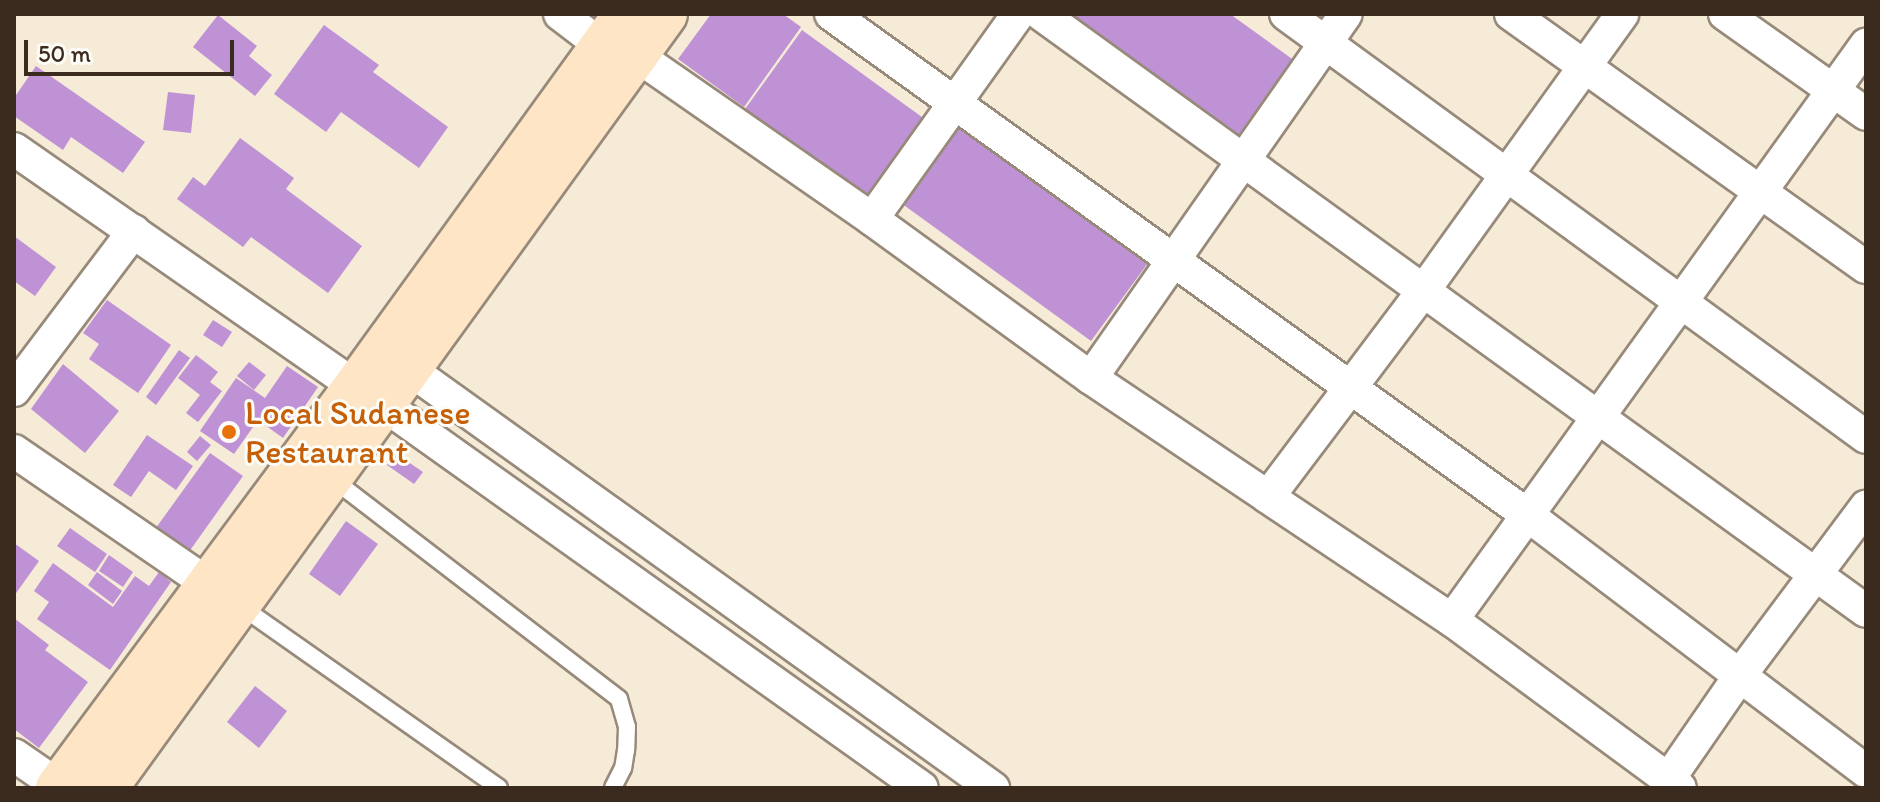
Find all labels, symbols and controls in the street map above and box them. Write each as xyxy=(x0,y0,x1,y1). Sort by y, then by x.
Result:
scale bar xyxy=(28,24,238,74)
text: 50 m xyxy=(38,39,91,68)
place label: Local Sudanese Restaurant xyxy=(245,392,469,472)
marker: Local Sudanese Restaurant xyxy=(220,423,238,441)

